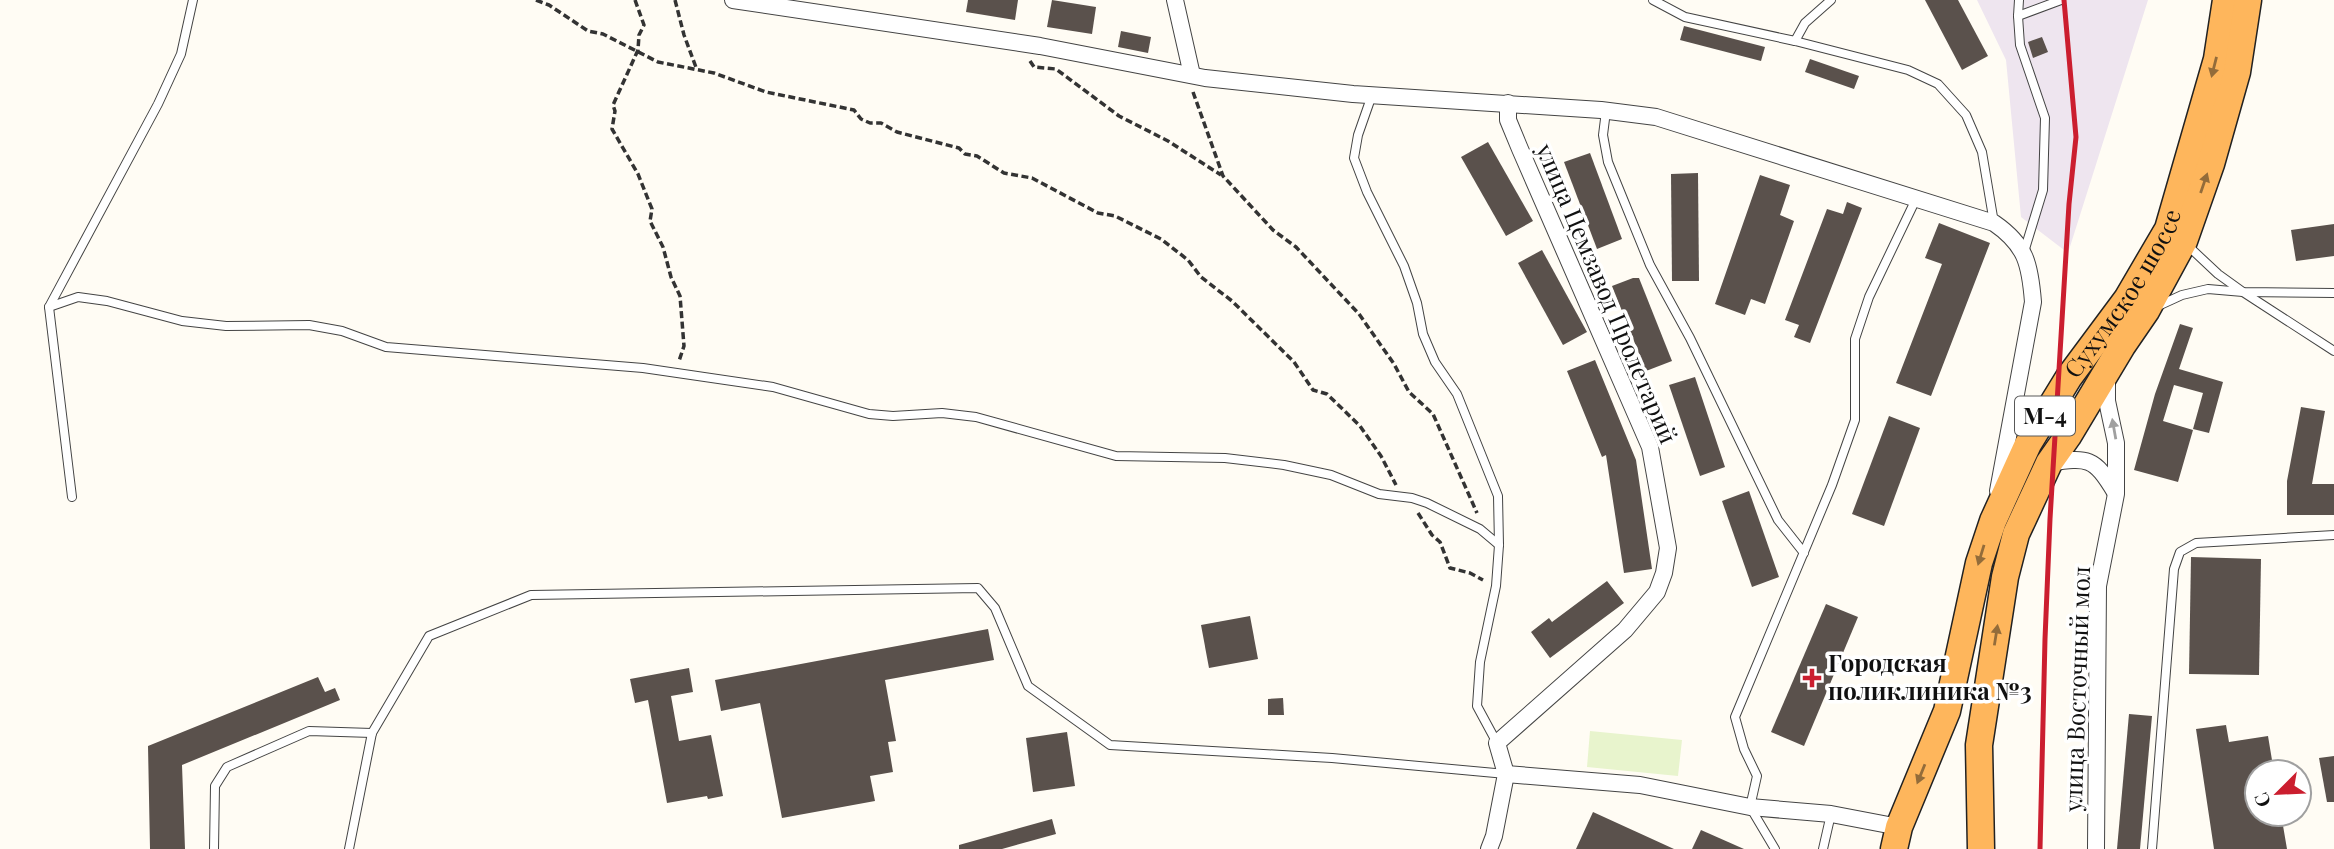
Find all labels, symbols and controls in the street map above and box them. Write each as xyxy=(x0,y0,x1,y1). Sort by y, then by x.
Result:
one-way arrow xyxy=(2208,56,2219,78)
street label: улица Цемзавод Пролетарий xyxy=(1530,138,1686,448)
one-way arrow xyxy=(2199,172,2210,193)
street label: Сухумское шоссе xyxy=(2056,205,2187,383)
road number: М-4 xyxy=(2015,396,2075,436)
one-way arrow xyxy=(2108,418,2119,440)
one-way arrow xyxy=(1976,545,1986,566)
street label: улица Восточный мол xyxy=(2056,566,2096,813)
one-way arrow xyxy=(1991,624,2002,646)
place label: Городская поликлиника №3 xyxy=(1828,646,2032,706)
marker: Городская поликлиника №3 xyxy=(1802,668,1822,688)
north arrow xyxy=(2243,758,2313,828)
one-way arrow xyxy=(1916,763,1927,784)
text: С xyxy=(2247,789,2276,812)

